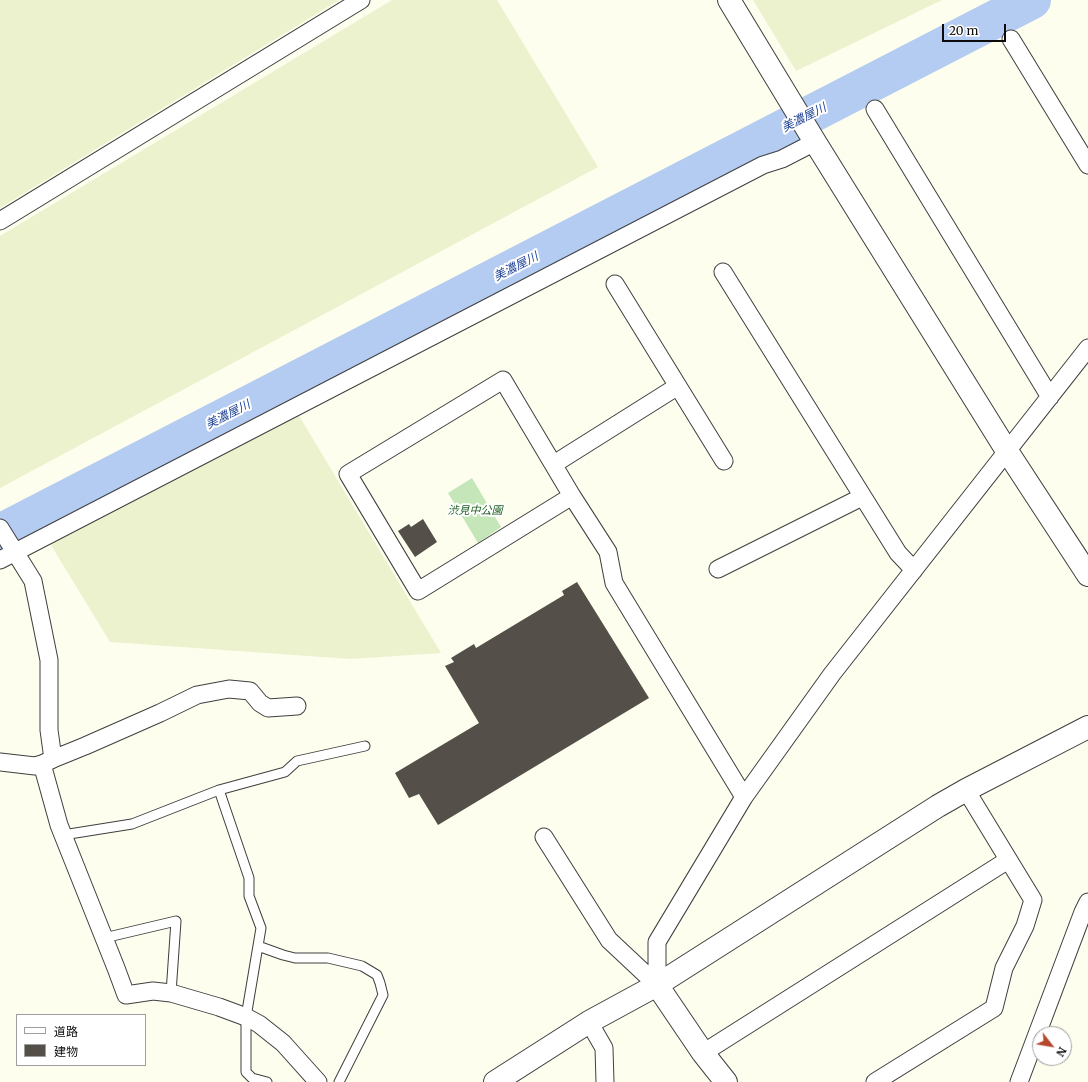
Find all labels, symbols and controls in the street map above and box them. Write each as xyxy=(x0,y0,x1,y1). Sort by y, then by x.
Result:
scale bar xyxy=(944,16,1008,42)
text: 20 m xyxy=(949,23,978,38)
water label: 美濃屋川 xyxy=(779,101,829,135)
water label: 美濃屋川 xyxy=(491,250,541,284)
water label: 美濃屋川 xyxy=(203,398,253,432)
park label: 渋見中公園 xyxy=(448,504,502,518)
legend xyxy=(16,1014,146,1066)
text: 道路 xyxy=(54,1024,78,1039)
north arrow xyxy=(1032,1026,1072,1066)
text: 建物 xyxy=(54,1044,78,1059)
text: N xyxy=(1053,1044,1070,1059)

